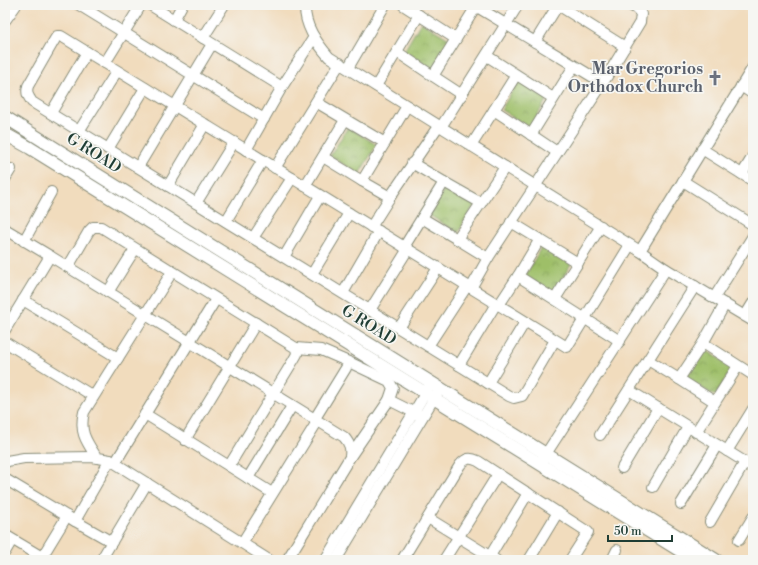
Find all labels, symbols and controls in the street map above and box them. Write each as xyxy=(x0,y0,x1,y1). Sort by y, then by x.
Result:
place label: Mar Gregorios Orthodox Church xyxy=(568,59,703,97)
church icon: Mar Gregorios Orthodox Church xyxy=(706,69,724,87)
street label: G ROAD xyxy=(63,128,125,178)
street label: G ROAD xyxy=(338,300,400,350)
scale bar xyxy=(608,517,672,543)
text: 50 m xyxy=(614,524,642,539)

